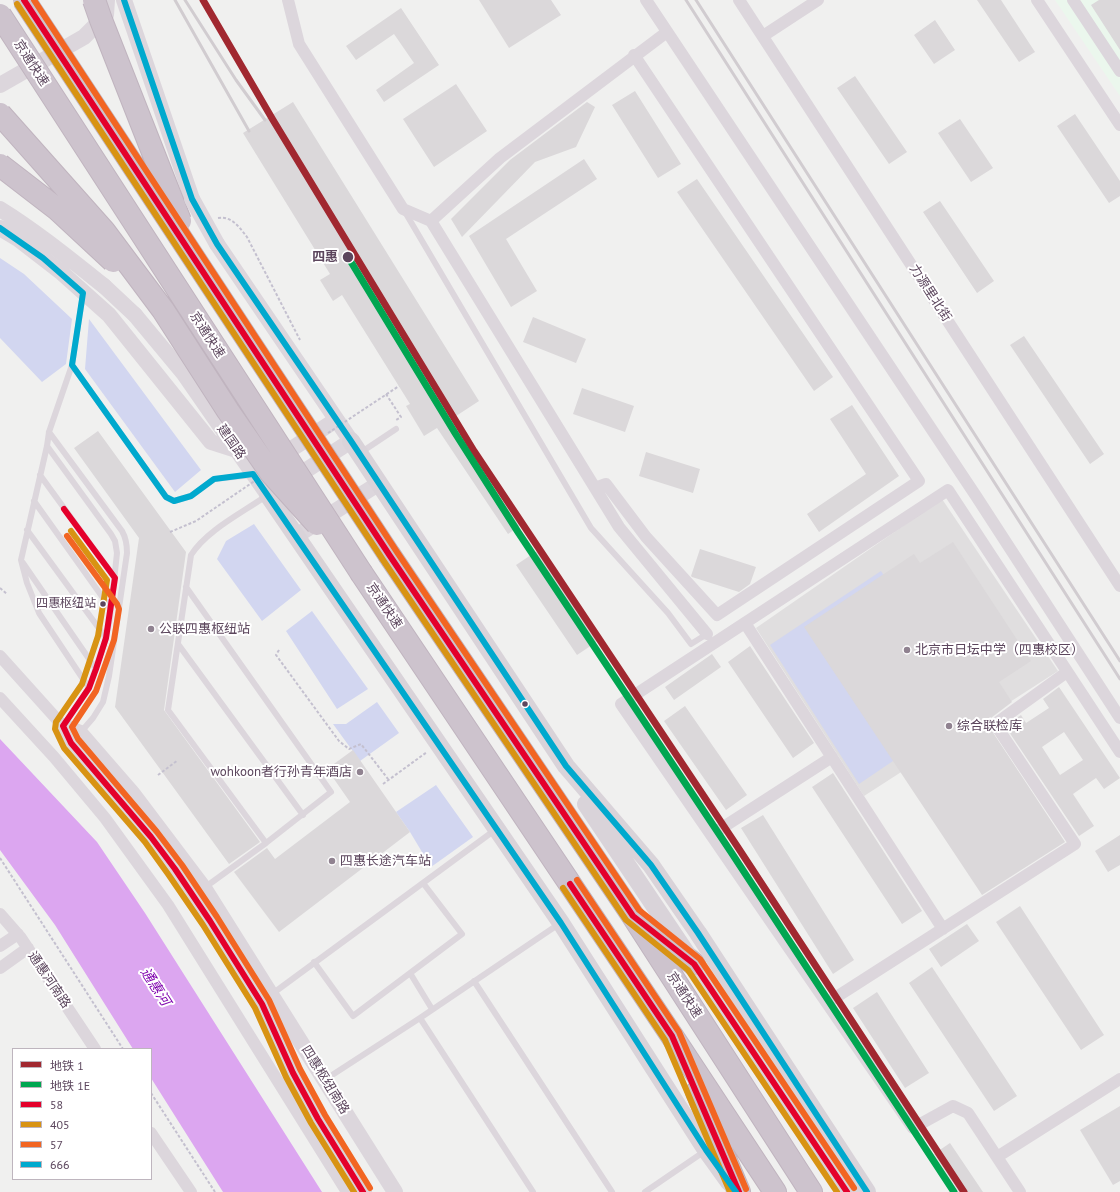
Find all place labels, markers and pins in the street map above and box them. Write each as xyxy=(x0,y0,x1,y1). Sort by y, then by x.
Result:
place label: 四惠 xyxy=(312,249,338,265)
marker: 四惠 xyxy=(341,250,355,264)
place label: 四惠枢纽站 xyxy=(36,597,96,611)
marker: 四惠枢纽站 xyxy=(98,599,108,609)
place label: 公联四惠枢纽站 xyxy=(159,621,250,637)
marker: 公联四惠枢纽站 xyxy=(146,624,156,634)
place label: 北京市日坛中学（四惠校区） xyxy=(915,642,1084,658)
marker: 北京市日坛中学（四惠校区） xyxy=(902,645,912,655)
unlabelled marker xyxy=(520,699,530,709)
place label: 综合联检库 xyxy=(957,718,1022,734)
marker: 综合联检库 xyxy=(944,721,954,731)
place label: wohkoon者行孙青年酒店 xyxy=(210,764,352,780)
marker: wohkoon者行孙青年酒店 xyxy=(355,767,365,777)
place label: 四惠长途汽车站 xyxy=(340,853,431,869)
marker: 四惠长途汽车站 xyxy=(327,856,337,866)

